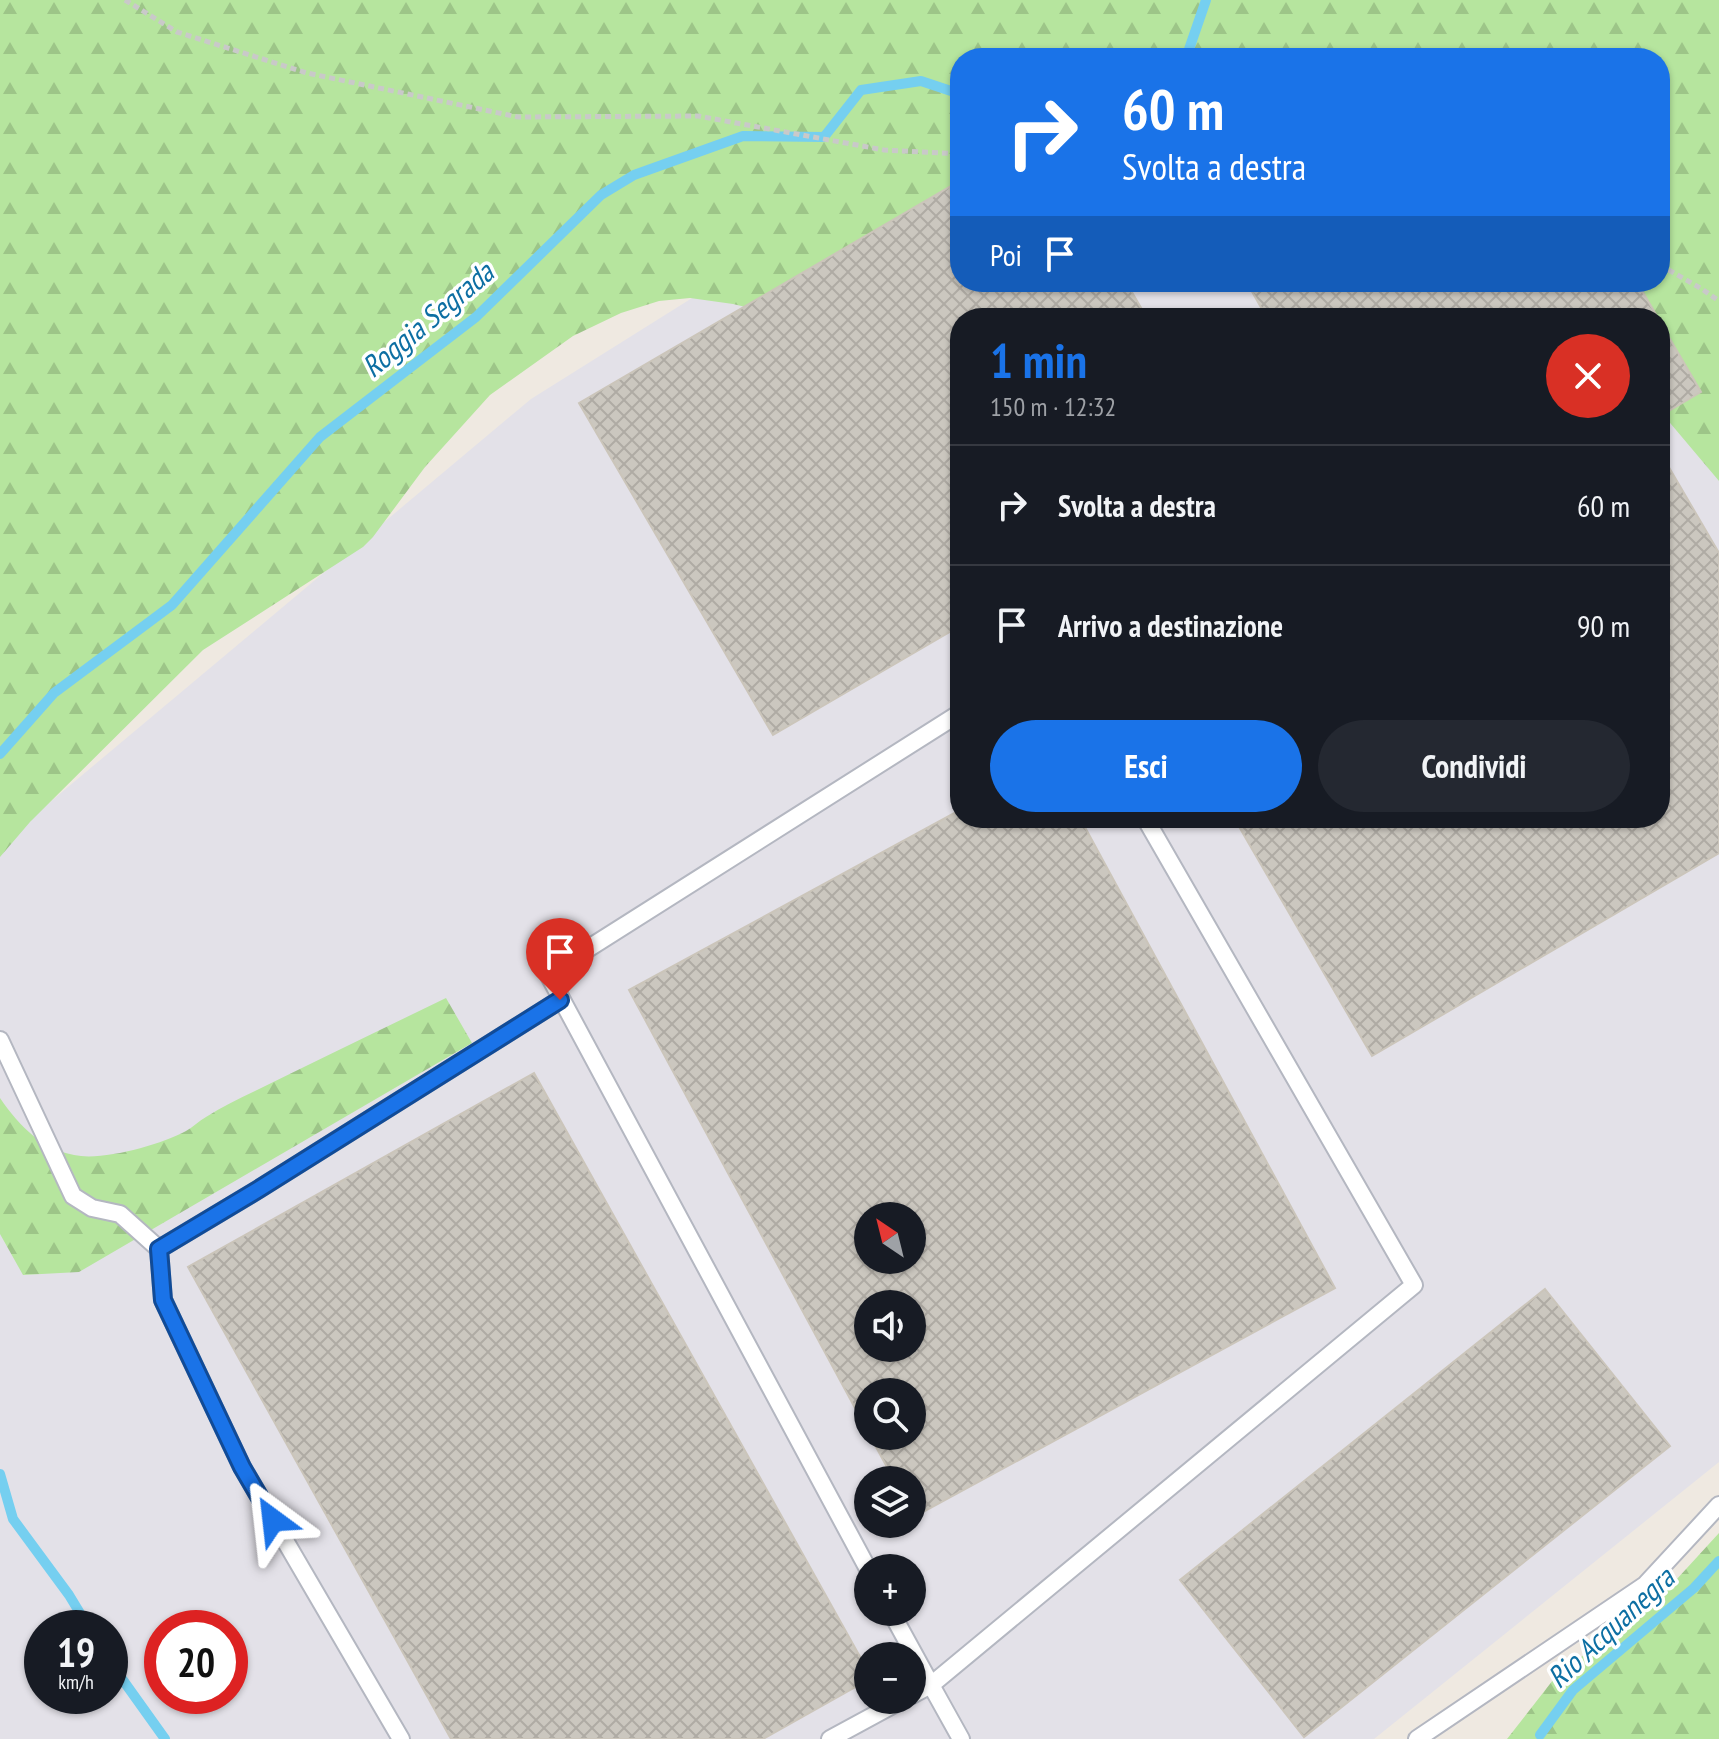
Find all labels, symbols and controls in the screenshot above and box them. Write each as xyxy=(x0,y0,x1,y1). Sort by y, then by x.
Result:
text: 60 m xyxy=(1122,73,1224,145)
icon: right xyxy=(990,80,1094,184)
text: Svolta a destra xyxy=(1122,143,1306,190)
icon: arrive xyxy=(1038,232,1082,276)
text: Poi xyxy=(990,235,1022,274)
water label: Roggia Segrada xyxy=(353,251,502,385)
text: 1 min xyxy=(990,329,1087,391)
button: close xyxy=(1546,334,1630,418)
text: 150 m · 12:32 xyxy=(990,390,1116,423)
icon: right xyxy=(990,483,1034,527)
text: Svolta a destra xyxy=(1058,486,1216,525)
text: 60 m xyxy=(1577,486,1630,525)
icon: arrive xyxy=(990,603,1034,647)
text: Arrivo a destinazione xyxy=(1058,606,1283,645)
text: 90 m xyxy=(1577,606,1630,645)
button: Esci xyxy=(990,720,1302,812)
button: Condividi xyxy=(1318,720,1630,812)
pin xyxy=(526,918,594,1000)
icon: arrive xyxy=(538,930,582,974)
north arrow xyxy=(854,1202,926,1274)
map controls xyxy=(854,1202,926,1714)
button: sound xyxy=(854,1290,926,1362)
button: search xyxy=(854,1378,926,1450)
button: layers xyxy=(854,1466,926,1538)
position arrow xyxy=(231,1478,315,1562)
button: + xyxy=(854,1554,926,1626)
water label: Rio Acquanegra xyxy=(1538,1557,1683,1696)
speed limit sign: 20 xyxy=(144,1610,248,1714)
text: 19 xyxy=(57,1626,95,1678)
button: − xyxy=(854,1642,926,1714)
text: km/h xyxy=(58,1669,94,1695)

